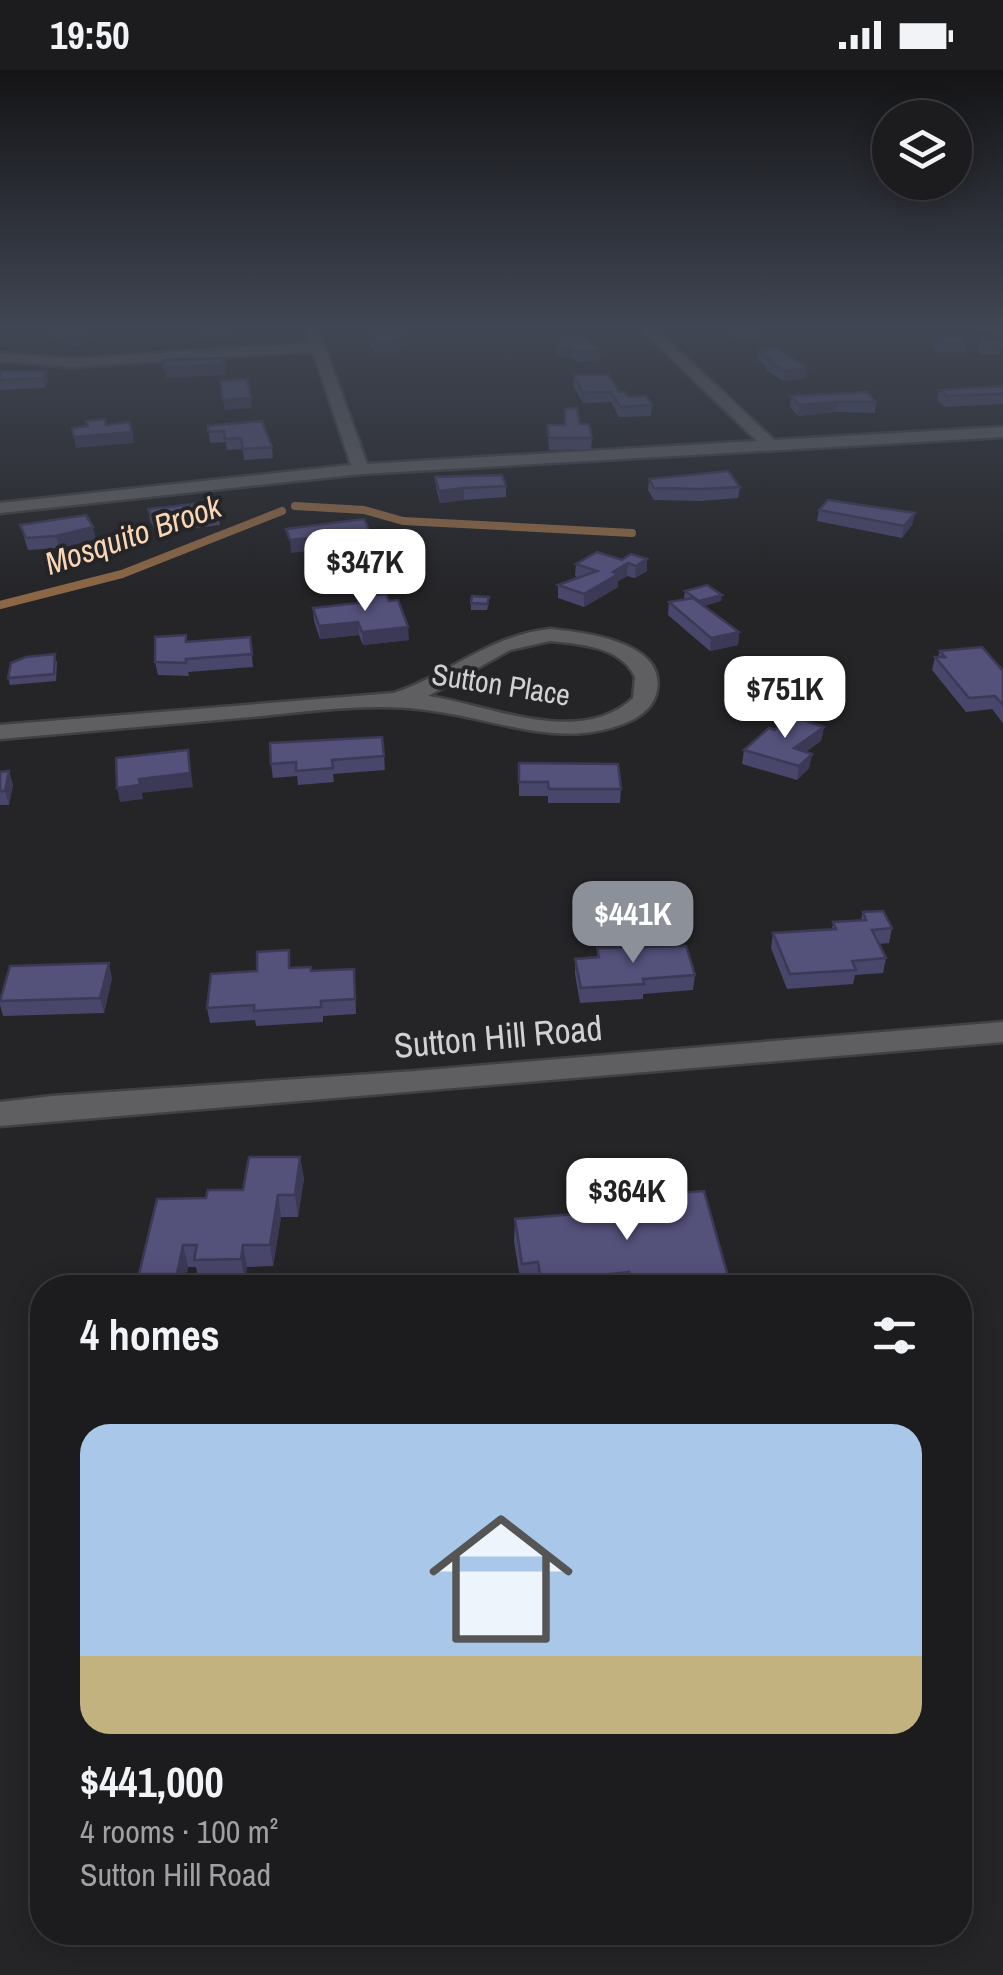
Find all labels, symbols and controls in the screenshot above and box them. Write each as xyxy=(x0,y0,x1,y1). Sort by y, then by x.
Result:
text: 19:50 xyxy=(50,10,130,61)
map controls xyxy=(872,100,972,200)
button: layers xyxy=(872,100,972,200)
water label: Mosquito Brook xyxy=(39,484,228,585)
pin: $347K xyxy=(295,529,435,614)
text: $347K xyxy=(326,540,404,583)
street label: Sutton Place xyxy=(429,653,573,715)
pin: $751K xyxy=(715,656,855,741)
text: $751K xyxy=(746,667,824,710)
pin: $441K xyxy=(563,881,703,966)
text: $441K xyxy=(594,892,672,935)
street label: Sutton Hill Road xyxy=(392,1004,604,1069)
pin: $364K xyxy=(557,1158,697,1243)
text: $364K xyxy=(588,1169,666,1212)
text: 4 homes xyxy=(80,1307,220,1363)
icon: filters xyxy=(867,1308,922,1363)
icon: home xyxy=(411,1489,591,1669)
text: $441,000 xyxy=(80,1754,224,1810)
text: 4 rooms · 100 m² xyxy=(80,1810,278,1853)
text: Sutton Hill Road xyxy=(80,1853,271,1896)

